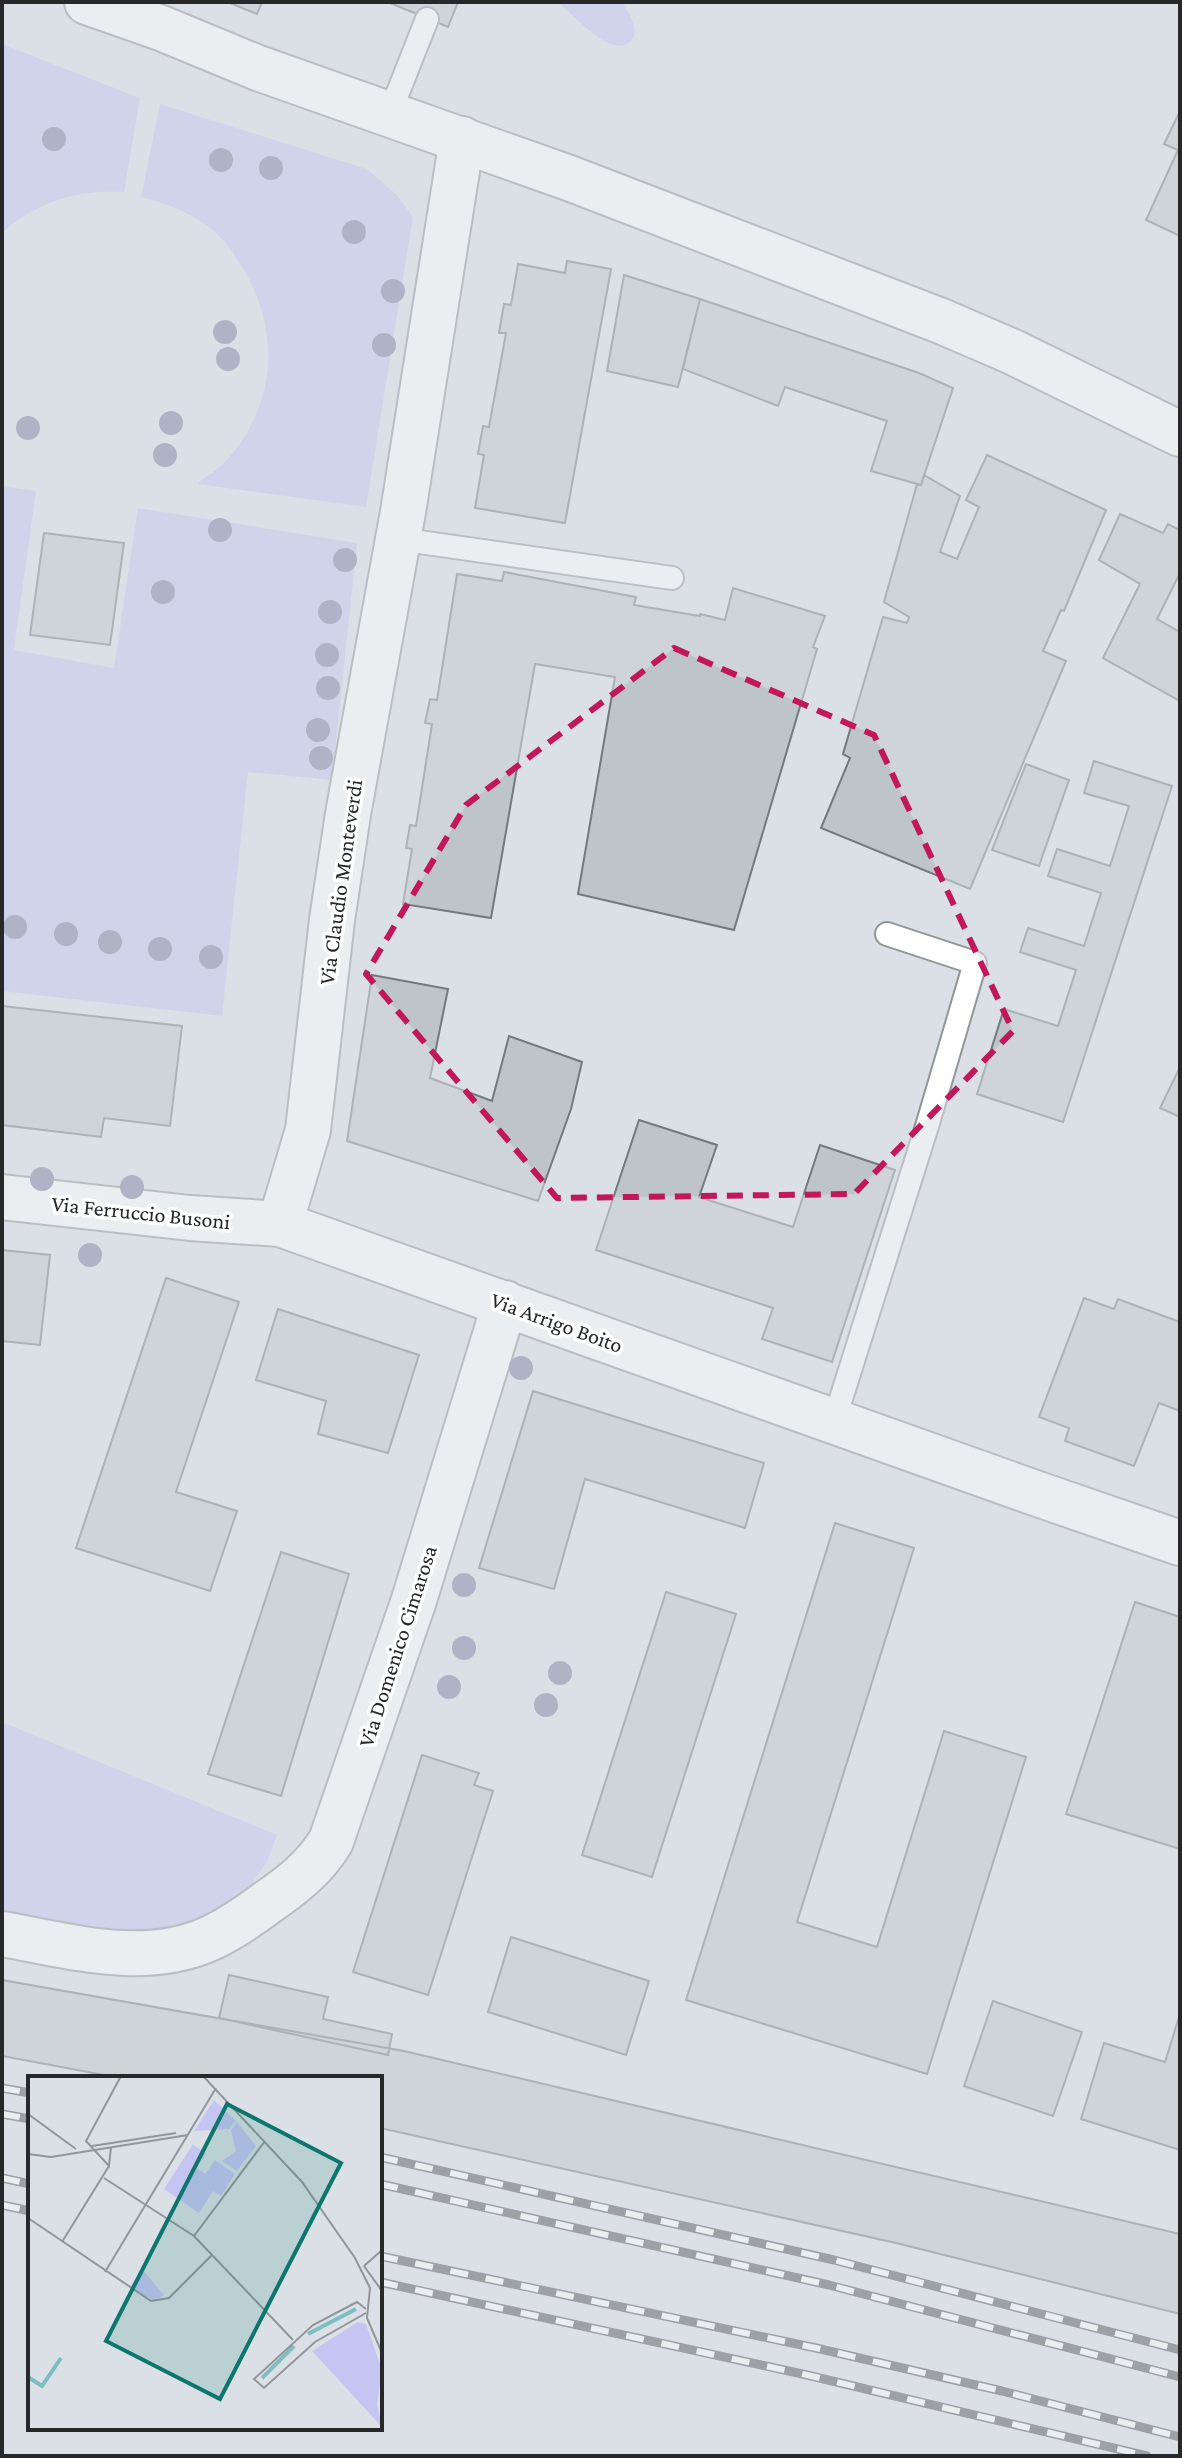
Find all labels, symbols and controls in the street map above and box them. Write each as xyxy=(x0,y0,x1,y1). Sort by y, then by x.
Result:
street label: Via Claudio Monteverdi xyxy=(314,777,367,986)
street label: Via Ferruccio Busoni xyxy=(50,1191,232,1234)
street label: Via Arrigo Boito xyxy=(487,1287,626,1358)
street label: Via Domenico Cimarosa xyxy=(353,1542,442,1750)
inset map xyxy=(28,2076,382,2430)

